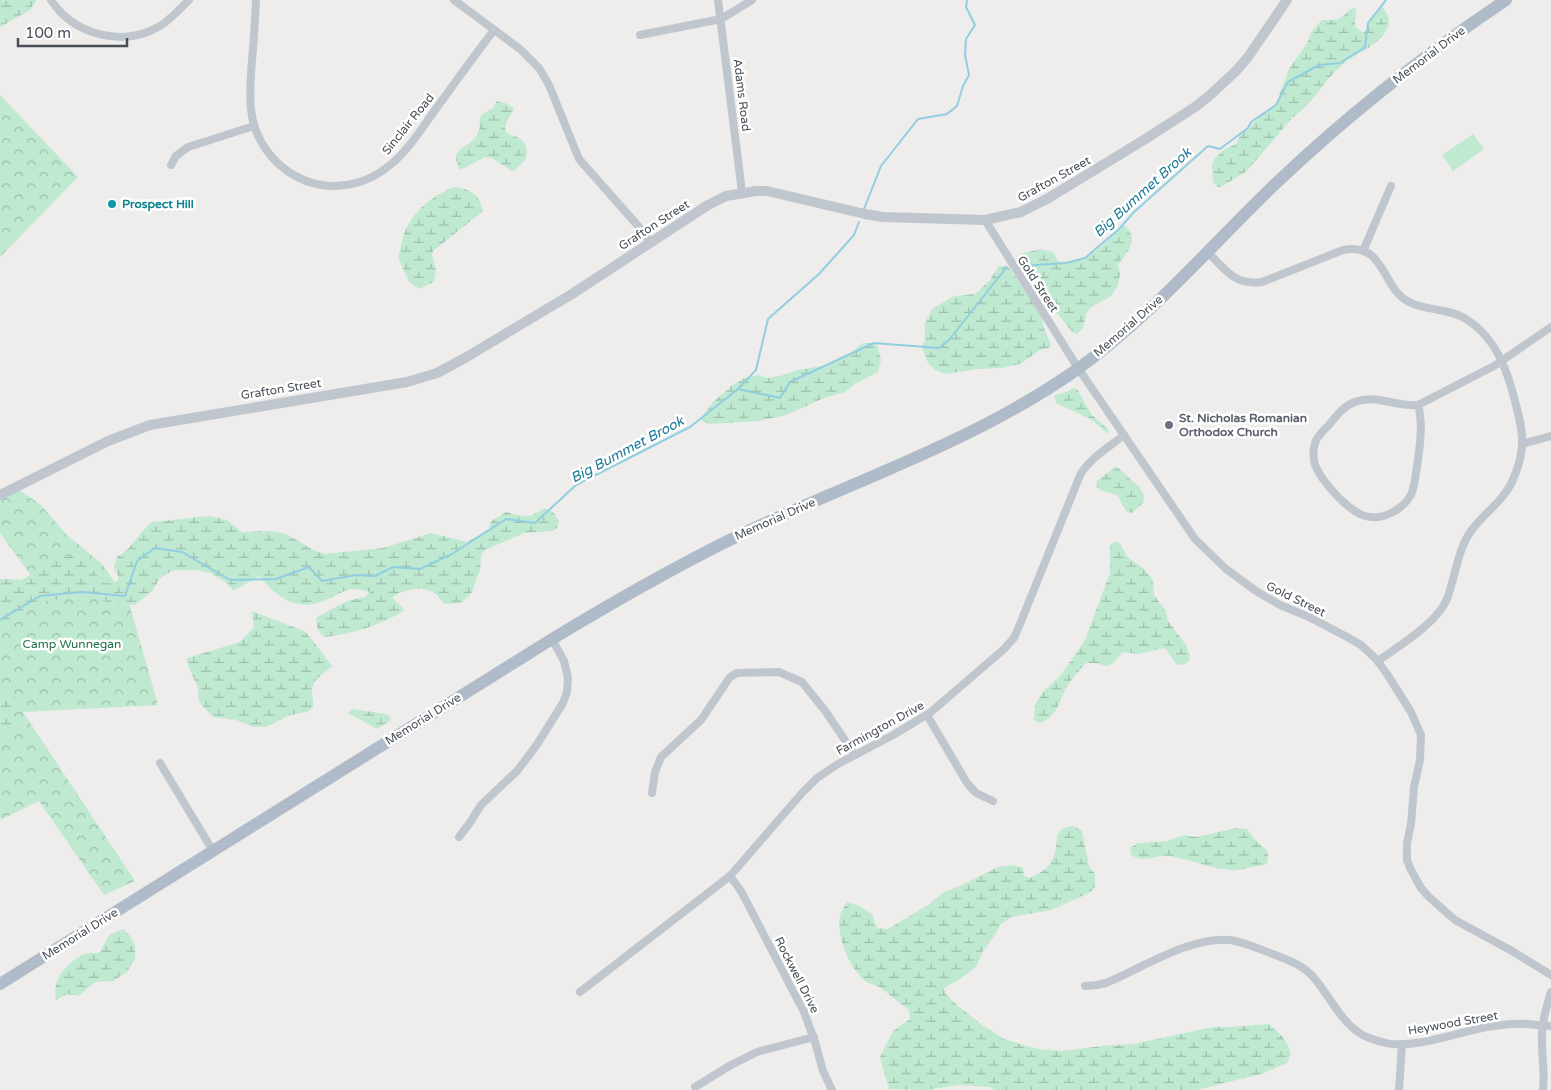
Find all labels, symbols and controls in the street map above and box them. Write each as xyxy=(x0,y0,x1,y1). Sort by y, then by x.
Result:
scale bar xyxy=(18,15,126,47)
street label: Memorial Drive xyxy=(1390,23,1468,87)
text: 100 m xyxy=(25,24,71,42)
street label: Adams Road xyxy=(731,58,753,132)
street label: Sinclair Road xyxy=(379,91,437,157)
water label: Big Bummet Brook xyxy=(1090,143,1196,241)
street label: Grafton Street xyxy=(1015,153,1093,205)
place label: Prospect Hill xyxy=(122,197,194,212)
street label: Grafton Street xyxy=(616,197,692,253)
marker: Prospect Hill xyxy=(106,198,118,210)
street label: Gold Street xyxy=(1015,253,1062,315)
street label: Memorial Drive xyxy=(1091,292,1165,360)
street label: Grafton Street xyxy=(240,376,323,402)
place label: St. Nicholas Romanian Orthodox Church xyxy=(1179,411,1307,439)
water label: Big Bummet Brook xyxy=(568,412,688,486)
marker: St. Nicholas Romanian Orthodox Church xyxy=(1163,419,1175,431)
street label: Memorial Drive xyxy=(733,495,818,543)
street label: Gold Street xyxy=(1264,579,1328,620)
park label: Camp Wunnegan xyxy=(23,637,121,651)
street label: Memorial Drive xyxy=(383,690,464,748)
street label: Farmington Drive xyxy=(834,698,927,758)
street label: Memorial Drive xyxy=(40,905,121,963)
street label: Rockwell Drive xyxy=(772,935,822,1016)
street label: Heywood Street xyxy=(1407,1008,1499,1038)

